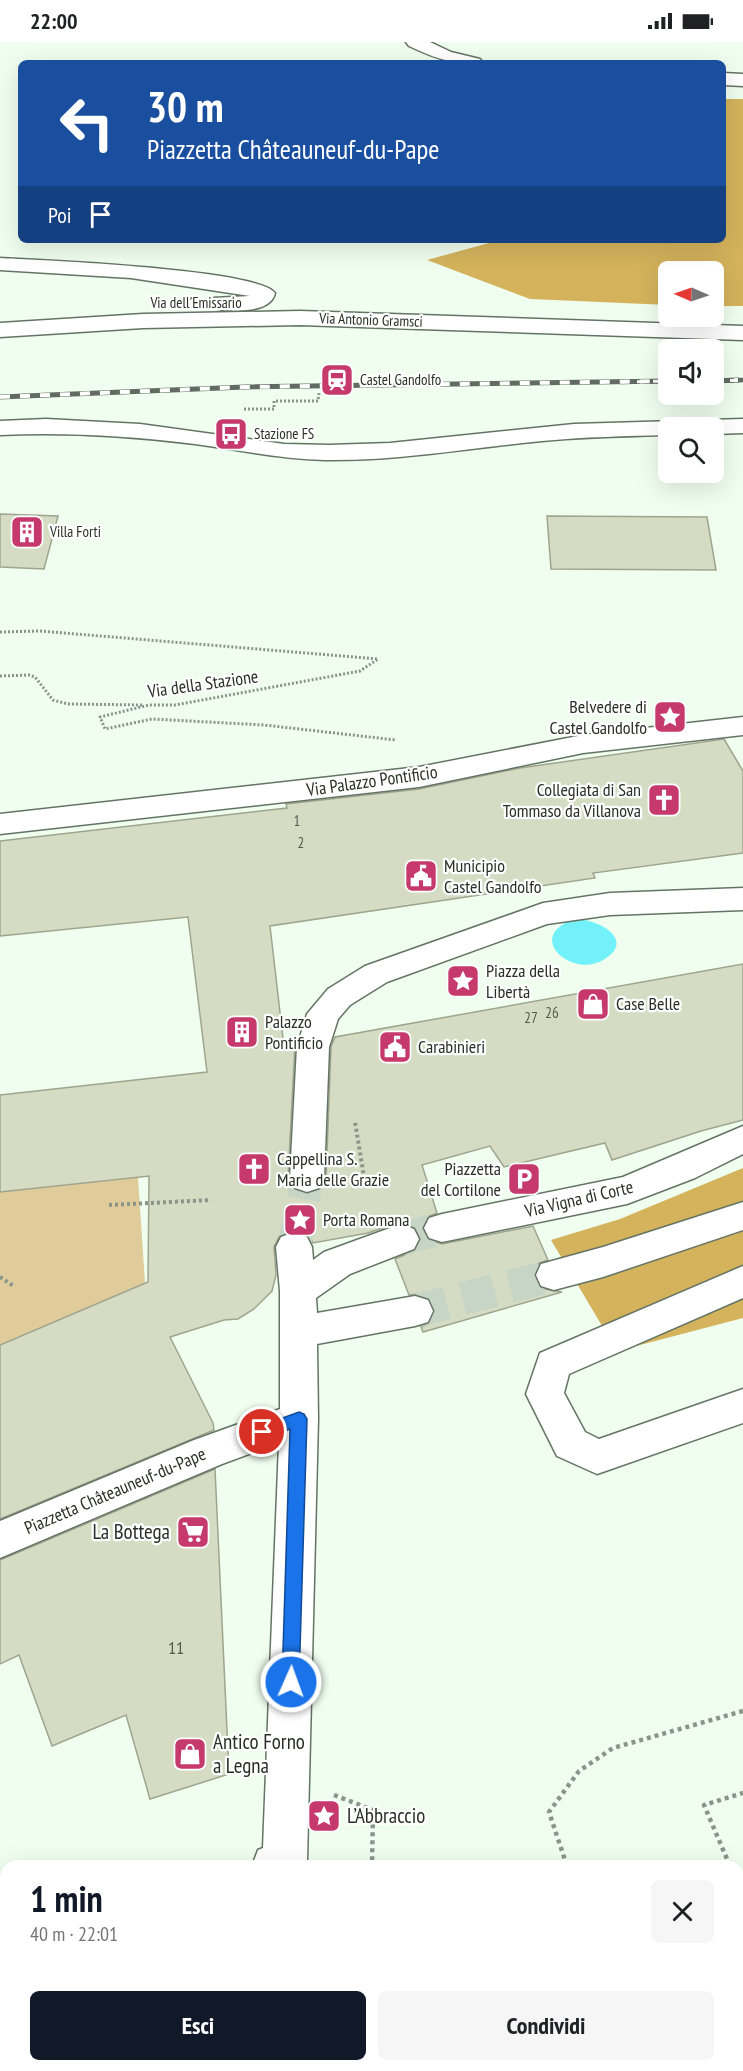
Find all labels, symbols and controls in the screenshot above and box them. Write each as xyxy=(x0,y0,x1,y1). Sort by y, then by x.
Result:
text: 22:00 xyxy=(30,7,78,35)
text: 30 m xyxy=(147,79,224,134)
icon: left xyxy=(48,84,126,162)
text: Piazzetta Châteauneuf-du-Pape xyxy=(147,132,439,166)
icon: arrive xyxy=(84,198,117,231)
text: Poi xyxy=(48,201,72,229)
north arrow xyxy=(658,261,724,327)
map controls xyxy=(658,261,724,483)
street label: Via dell'Emissario xyxy=(149,293,242,312)
street label: Via Antonio Gramsci xyxy=(318,308,423,331)
button: sound xyxy=(658,339,724,405)
station icon: Castel Gandolfo xyxy=(319,362,355,398)
place label: Castel Gandolfo xyxy=(360,370,441,389)
bus stop icon: Stazione FS xyxy=(213,416,249,452)
button: search xyxy=(658,417,724,483)
place label: Stazione FS xyxy=(254,424,314,443)
building icon: Villa Forti xyxy=(9,514,45,550)
place label: Villa Forti xyxy=(49,522,101,541)
street label: Via della Stazione xyxy=(145,664,260,703)
place label: Belvedere di Castel Gandolfo xyxy=(549,695,647,739)
place icon: Belvedere di Castel Gandolfo xyxy=(652,699,688,735)
street label: Via Palazzo Pontificio xyxy=(304,760,439,801)
place label: Collegiata di San Tommaso da Villanova xyxy=(503,778,641,822)
church icon: Collegiata di San Tommaso da Villanova xyxy=(646,782,682,818)
house number: 1 xyxy=(294,811,300,830)
house number: 2 xyxy=(298,833,304,852)
place label: Municipio Castel Gandolfo xyxy=(444,854,542,898)
public building icon: Municipio Castel Gandolfo xyxy=(403,858,439,894)
place label: Piazza della Libertà xyxy=(486,959,560,1003)
place icon: Piazza della Libertà xyxy=(445,963,481,999)
shop icon: Case Belle xyxy=(575,986,611,1022)
place label: Case Belle xyxy=(616,992,680,1015)
house number: 26 xyxy=(545,1003,559,1022)
house number: 27 xyxy=(524,1008,538,1027)
place label: Palazzo Pontificio xyxy=(265,1010,323,1054)
building icon: Palazzo Pontificio xyxy=(224,1014,260,1050)
public building icon: Carabinieri xyxy=(377,1029,413,1065)
place label: Carabinieri xyxy=(418,1035,485,1058)
place label: Cappellina S. Maria delle Grazie xyxy=(277,1147,389,1191)
church icon: Cappellina S. Maria delle Grazie xyxy=(236,1151,272,1187)
place label: Piazzetta del Cortilone xyxy=(421,1157,501,1201)
parking icon: Piazzetta del Cortilone xyxy=(506,1161,542,1197)
street label: Via Vigna di Corte xyxy=(522,1175,635,1222)
place icon: Porta Romana xyxy=(282,1202,318,1238)
place label: Porta Romana xyxy=(323,1208,409,1231)
pin xyxy=(236,1406,287,1457)
icon: arrive xyxy=(245,1415,278,1448)
street label: Piazzetta Châteauneuf-du-Pape xyxy=(21,1442,209,1539)
supermarket icon: La Bottega xyxy=(175,1514,211,1550)
place label: La Bottega xyxy=(92,1518,170,1545)
house number: 11 xyxy=(168,1636,184,1659)
position arrow xyxy=(259,1650,323,1714)
place label: Antico Forno a Legna xyxy=(213,1728,305,1779)
shop icon: Antico Forno a Legna xyxy=(172,1736,208,1772)
place icon: L’Abbraccio xyxy=(306,1798,342,1834)
place label: L’Abbraccio xyxy=(347,1802,425,1829)
text: 1 min xyxy=(30,1875,103,1922)
button: close xyxy=(651,1880,714,1943)
text: 40 m · 22:01 xyxy=(30,1921,118,1947)
button: Esci xyxy=(30,1991,366,2060)
button: Condividi xyxy=(378,1991,714,2060)

